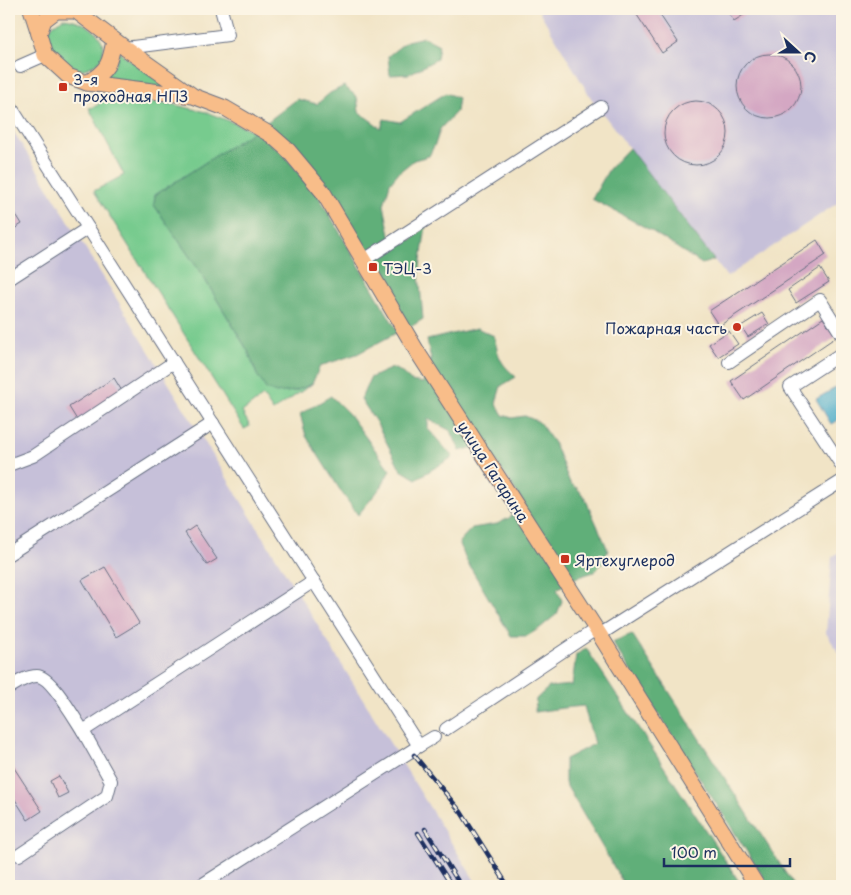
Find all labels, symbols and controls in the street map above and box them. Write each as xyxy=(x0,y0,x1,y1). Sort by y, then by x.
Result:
north arrow xyxy=(774,28,824,78)
text: С xyxy=(799,48,822,66)
place label: 3-я проходная НПЗ xyxy=(73,67,188,107)
marker: 3-я проходная НПЗ xyxy=(57,81,69,93)
place label: ТЭЦ-3 xyxy=(383,256,432,279)
marker: ТЭЦ-3 xyxy=(367,261,379,273)
place label: Пожарная часть xyxy=(605,316,727,339)
marker: Пожарная часть xyxy=(731,321,743,333)
street label: улица Гагарина xyxy=(452,416,536,527)
place label: Яртехуглерод xyxy=(574,548,675,571)
marker: Яртехуглерод xyxy=(559,553,571,565)
scale bar xyxy=(664,835,790,867)
text: 100 m xyxy=(671,840,717,863)

